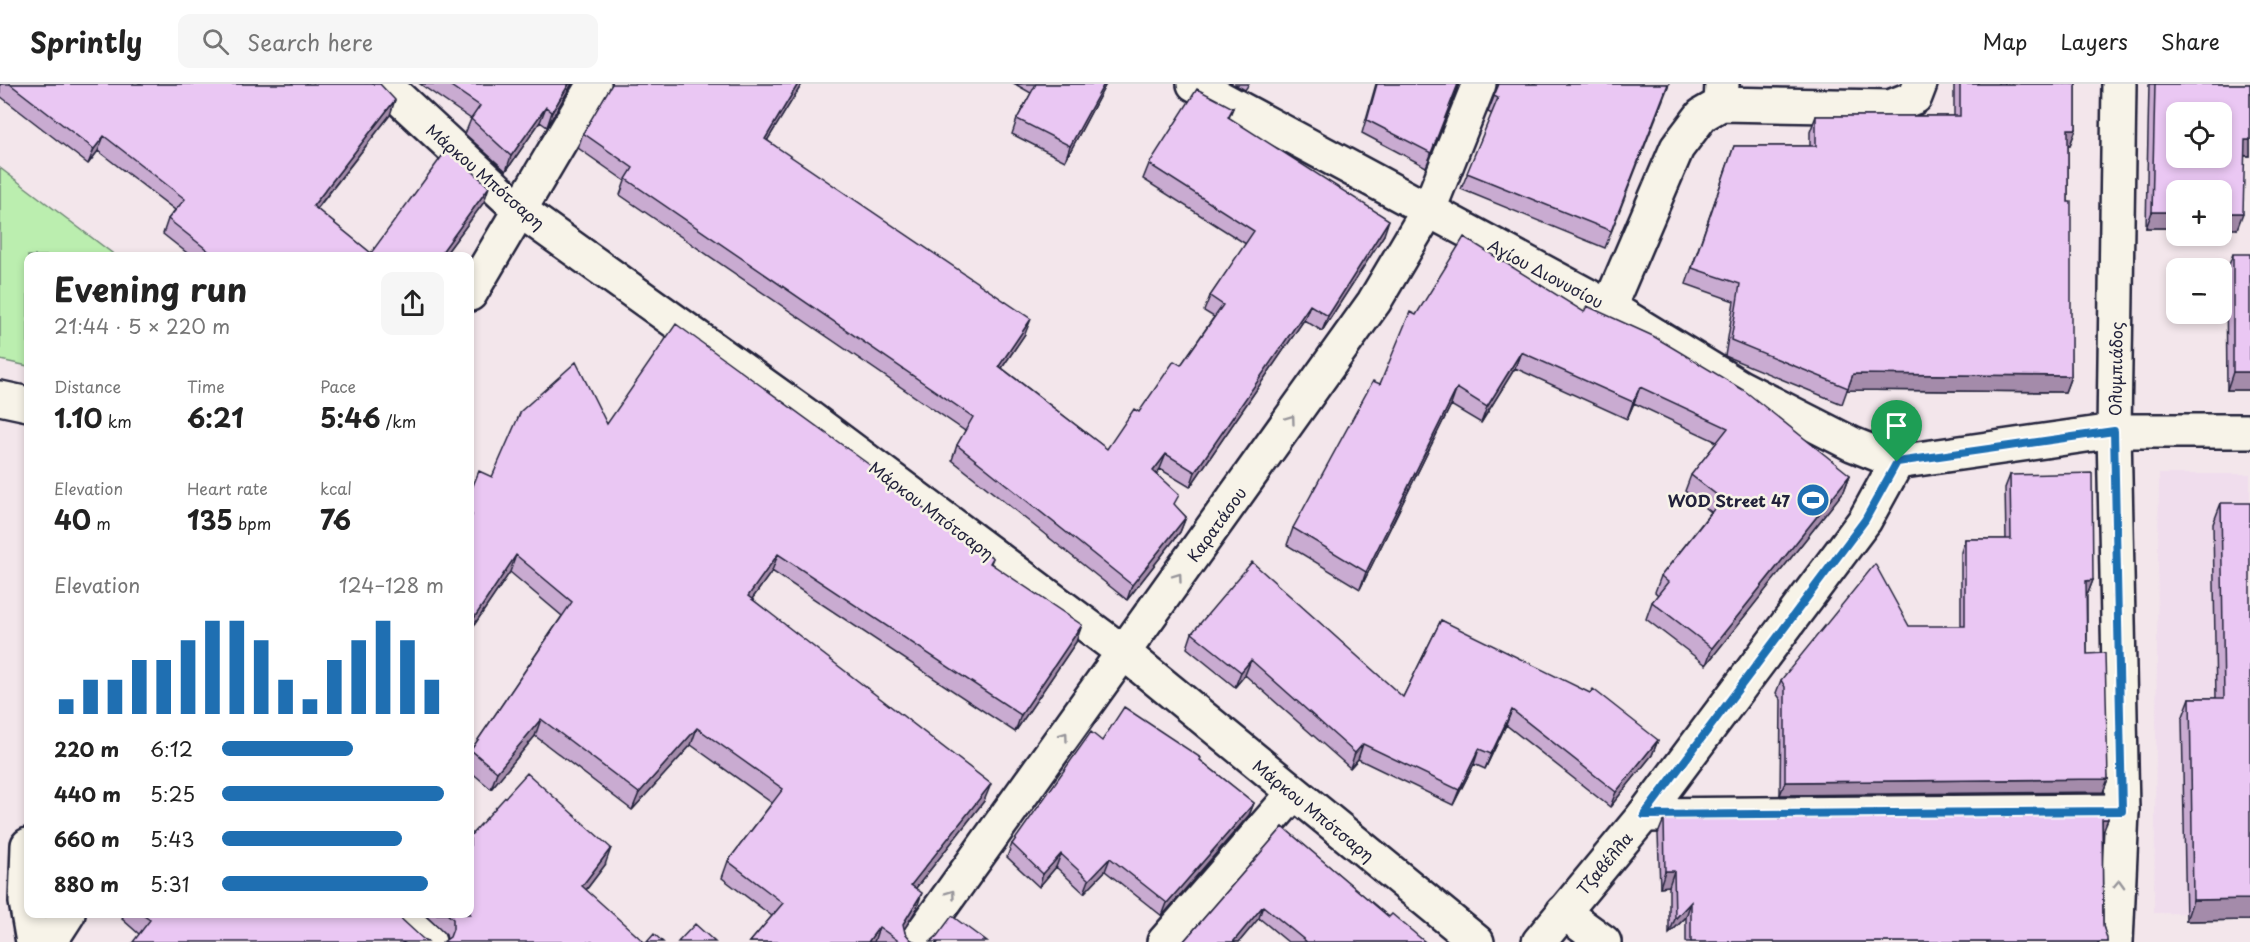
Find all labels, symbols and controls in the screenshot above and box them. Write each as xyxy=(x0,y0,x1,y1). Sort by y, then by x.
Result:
search box xyxy=(178,14,598,68)
text: Sprintly xyxy=(30,20,142,63)
icon: search xyxy=(199,25,232,58)
text: Search here xyxy=(247,25,373,58)
text: Map xyxy=(1983,25,2027,57)
text: Layers xyxy=(2060,25,2128,57)
text: Share xyxy=(2161,25,2220,57)
map controls xyxy=(2166,102,2232,324)
button: locate xyxy=(2166,102,2232,168)
street label: Μάρκου Μπότσαρη xyxy=(421,118,551,234)
button: + xyxy=(2166,180,2232,246)
street label: Αγίου Διονυσίου xyxy=(1484,232,1608,314)
button: − xyxy=(2166,258,2232,324)
text: Evening run xyxy=(54,263,247,313)
button: share xyxy=(381,272,444,335)
text: 21:44 · 5 × 220 m xyxy=(54,311,230,341)
street label: Ολυμπιάδος xyxy=(2102,322,2128,416)
text: Distance xyxy=(54,374,121,398)
text: Time xyxy=(187,374,225,398)
text: Pace xyxy=(320,374,356,398)
text: 1.10 xyxy=(54,398,103,437)
text: 6:21 xyxy=(187,398,244,437)
text: 5:46 xyxy=(320,398,380,437)
pin xyxy=(1871,400,1922,462)
text: km xyxy=(103,409,132,433)
text: /km xyxy=(380,409,416,433)
icon: arrive xyxy=(1880,409,1913,442)
one-way arrow xyxy=(1284,414,1295,425)
street label: Μάρκου Μπότσαρη xyxy=(865,455,999,565)
text: Elevation xyxy=(54,476,123,500)
text: Heart rate xyxy=(187,476,268,500)
text: kcal xyxy=(320,476,352,500)
street label: Καρατάσου xyxy=(1181,482,1251,566)
sports icon: WOD Street 47 xyxy=(1795,482,1831,518)
place label: WOD Street 47 xyxy=(1668,488,1791,512)
text: 40 xyxy=(54,500,91,539)
text: 135 xyxy=(187,500,233,539)
text: 76 xyxy=(320,500,351,539)
text: m xyxy=(91,511,111,535)
text: bpm xyxy=(233,511,271,535)
text: Elevation xyxy=(54,570,140,600)
text: 124–128 m xyxy=(339,570,444,600)
one-way arrow xyxy=(1171,573,1182,584)
one-way arrow xyxy=(1057,732,1068,743)
text: 220 m xyxy=(54,734,119,764)
text: 6:12 xyxy=(150,734,193,764)
street label: Μάρκου Μπότσαρη xyxy=(1248,753,1380,867)
text: 440 m xyxy=(54,779,121,809)
text: 5:25 xyxy=(150,779,195,809)
text: 660 m xyxy=(54,824,120,854)
text: 5:43 xyxy=(150,824,194,854)
street label: Τζαβέλλα xyxy=(1570,826,1638,900)
text: 880 m xyxy=(54,869,119,899)
text: 5:31 xyxy=(150,869,190,899)
one-way arrow xyxy=(2112,879,2125,888)
one-way arrow xyxy=(943,890,954,901)

